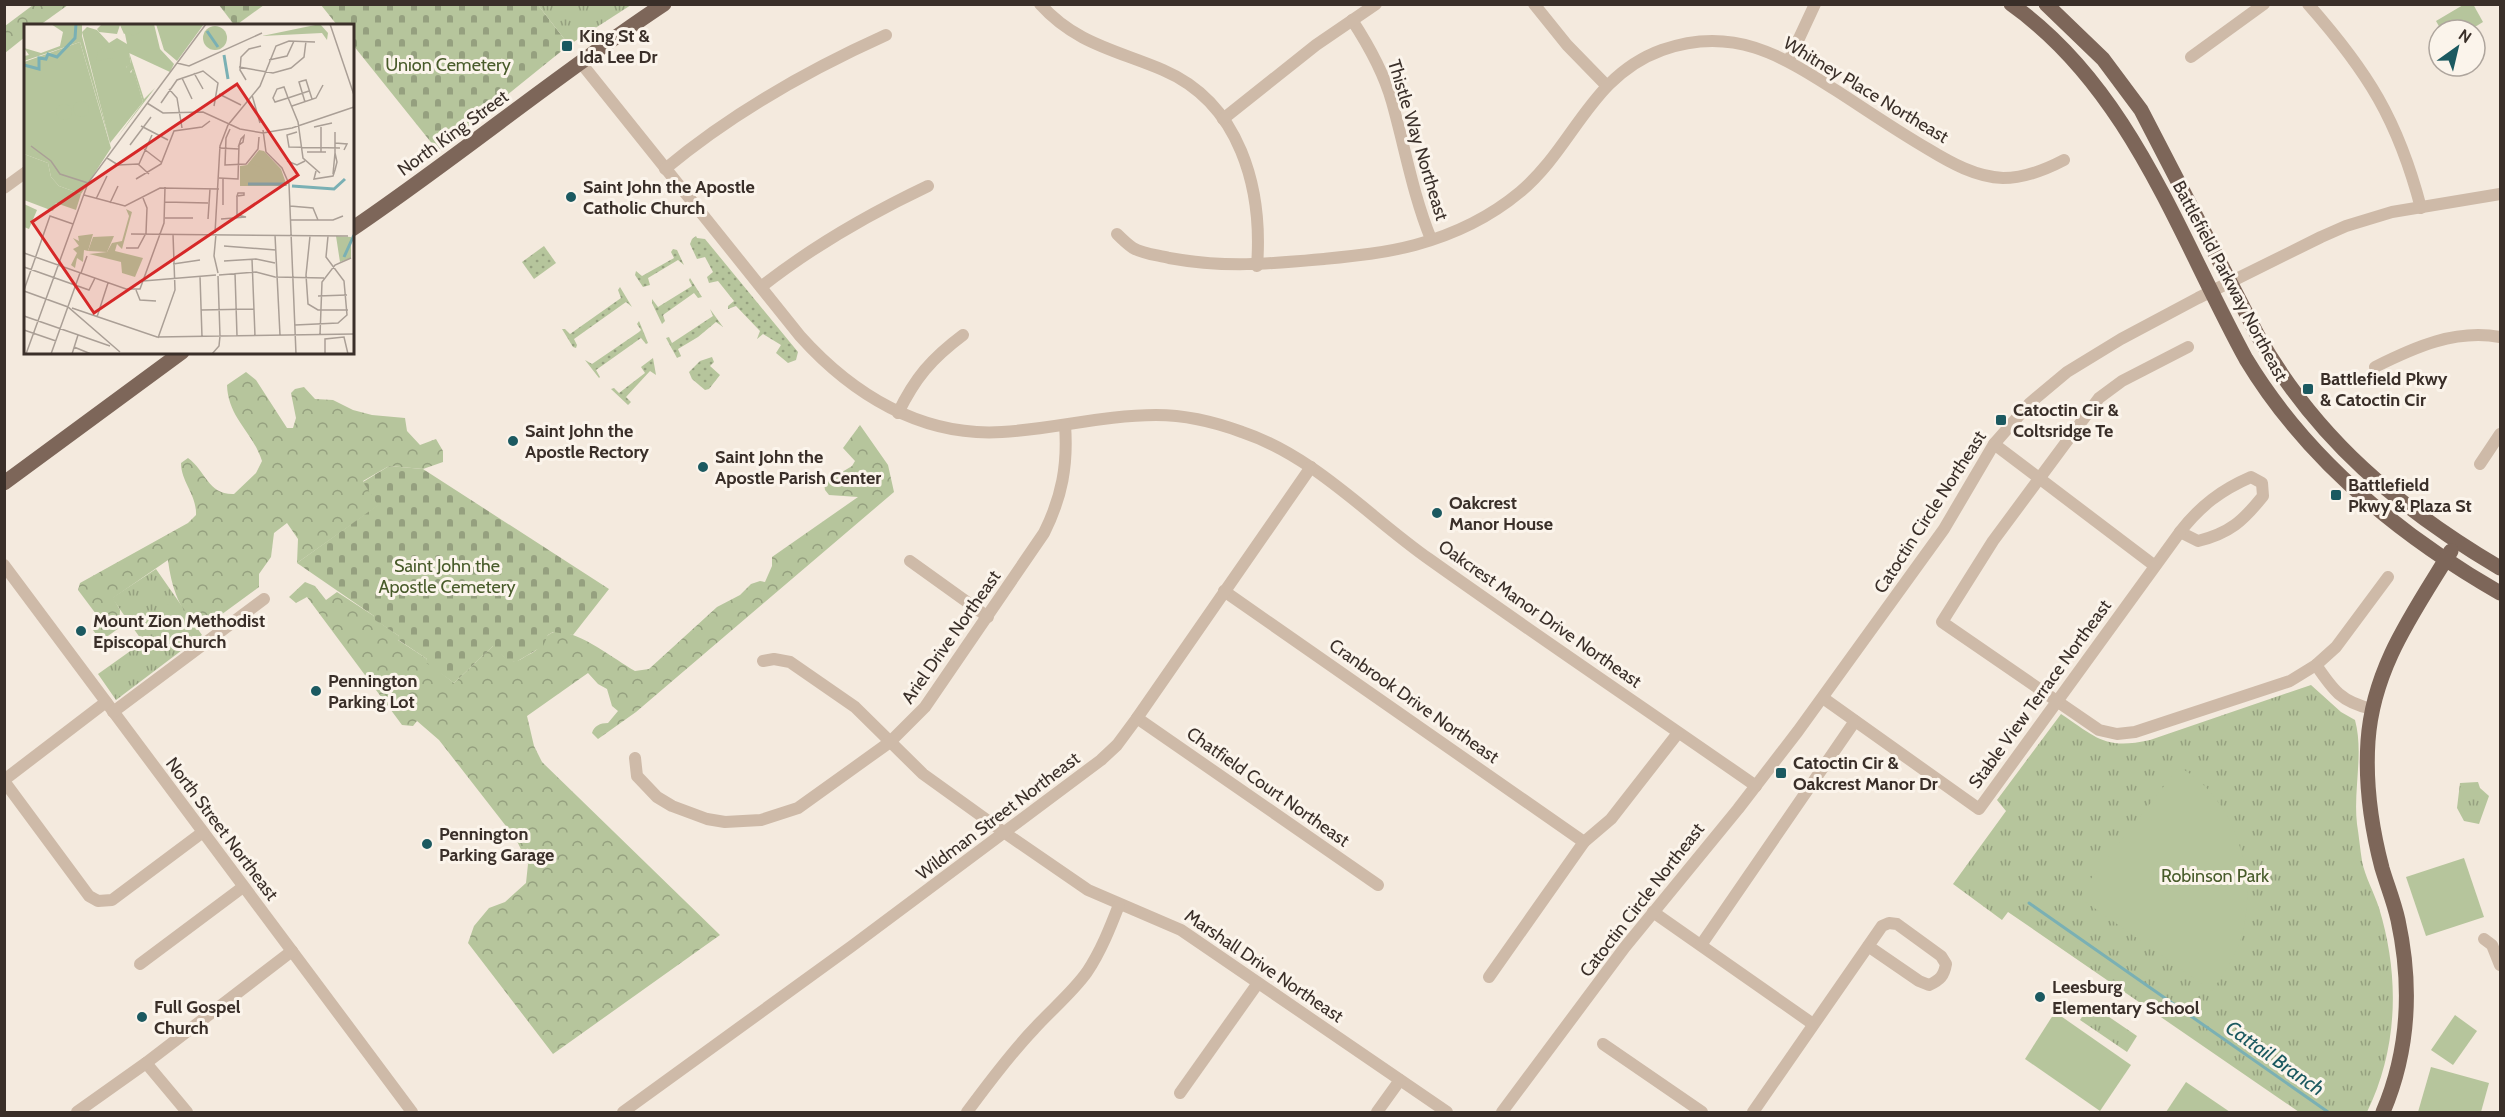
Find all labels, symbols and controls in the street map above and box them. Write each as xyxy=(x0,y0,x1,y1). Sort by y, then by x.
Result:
north arrow xyxy=(2427,18,2487,78)
inset map xyxy=(24,24,354,354)
place label: King St & Ida Lee Dr xyxy=(579,25,657,68)
text: N xyxy=(2455,25,2475,47)
street label: Whitney Place Northeast xyxy=(1779,32,1953,148)
marker: King St & Ida Lee Dr xyxy=(560,39,574,53)
park label: Union Cemetery xyxy=(385,54,511,76)
street label: Thistle Way Northeast xyxy=(1383,57,1453,223)
street label: North King Street xyxy=(393,85,513,181)
place label: Saint John the Apostle Catholic Church xyxy=(583,176,755,219)
street label: Battlefield Parkway Northeast xyxy=(2168,177,2292,385)
marker: Saint John the Apostle Catholic Church xyxy=(564,190,578,204)
place label: Battlefield Pkwy & Catoctin Cir xyxy=(2320,368,2448,411)
marker: Battlefield Pkwy & Catoctin Cir xyxy=(2301,382,2315,396)
place label: Catoctin Cir & Coltsridge Te xyxy=(2013,399,2120,442)
marker: Catoctin Cir & Coltsridge Te xyxy=(1994,413,2008,427)
place label: Saint John the Apostle Rectory xyxy=(525,420,649,463)
street label: Catoctin Circle Northeast xyxy=(1869,427,1991,597)
marker: Saint John the Apostle Rectory xyxy=(506,434,520,448)
place label: Saint John the Apostle Parish Center xyxy=(715,446,881,489)
marker: Saint John the Apostle Parish Center xyxy=(696,460,710,474)
place label: Battlefield Pkwy & Plaza St xyxy=(2348,474,2472,517)
marker: Battlefield Pkwy & Plaza St xyxy=(2329,488,2343,502)
place label: Oakcrest Manor House xyxy=(1449,492,1553,535)
marker: Oakcrest Manor House xyxy=(1430,506,1444,520)
street label: Oakcrest Manor Drive Northeast xyxy=(1434,535,1646,693)
park label: Saint John the Apostle Cemetery xyxy=(379,555,516,598)
street label: Ariel Drive Northeast xyxy=(897,566,1005,708)
street label: Stable View Terrace Northeast xyxy=(1964,595,2116,793)
place label: Mount Zion Methodist Episcopal Church xyxy=(93,610,265,653)
marker: Mount Zion Methodist Episcopal Church xyxy=(74,624,88,638)
street label: Cranbrook Drive Northeast xyxy=(1325,634,1503,768)
place label: Pennington Parking Lot xyxy=(328,670,417,713)
marker: Pennington Parking Lot xyxy=(309,684,323,698)
street label: Chatfield Court Northeast xyxy=(1182,722,1354,852)
street label: Wildman Street Northeast xyxy=(912,747,1084,885)
place label: Catoctin Cir & Oakcrest Manor Dr xyxy=(1793,752,1938,795)
street label: North Street Northeast xyxy=(161,753,283,905)
marker: Catoctin Cir & Oakcrest Manor Dr xyxy=(1774,766,1788,780)
street label: Catoctin Circle Northeast xyxy=(1575,819,1709,981)
place label: Pennington Parking Garage xyxy=(439,823,554,866)
marker: Pennington Parking Garage xyxy=(420,837,434,851)
park label: Robinson Park xyxy=(2161,865,2270,887)
street label: Marshall Drive Northeast xyxy=(1180,905,1348,1027)
place label: Leesburg Elementary School xyxy=(2052,976,2200,1019)
marker: Leesburg Elementary School xyxy=(2033,990,2047,1004)
place label: Full Gospel Church xyxy=(154,996,241,1039)
marker: Full Gospel Church xyxy=(135,1010,149,1024)
water label: Cattail Branch xyxy=(2221,1015,2329,1101)

